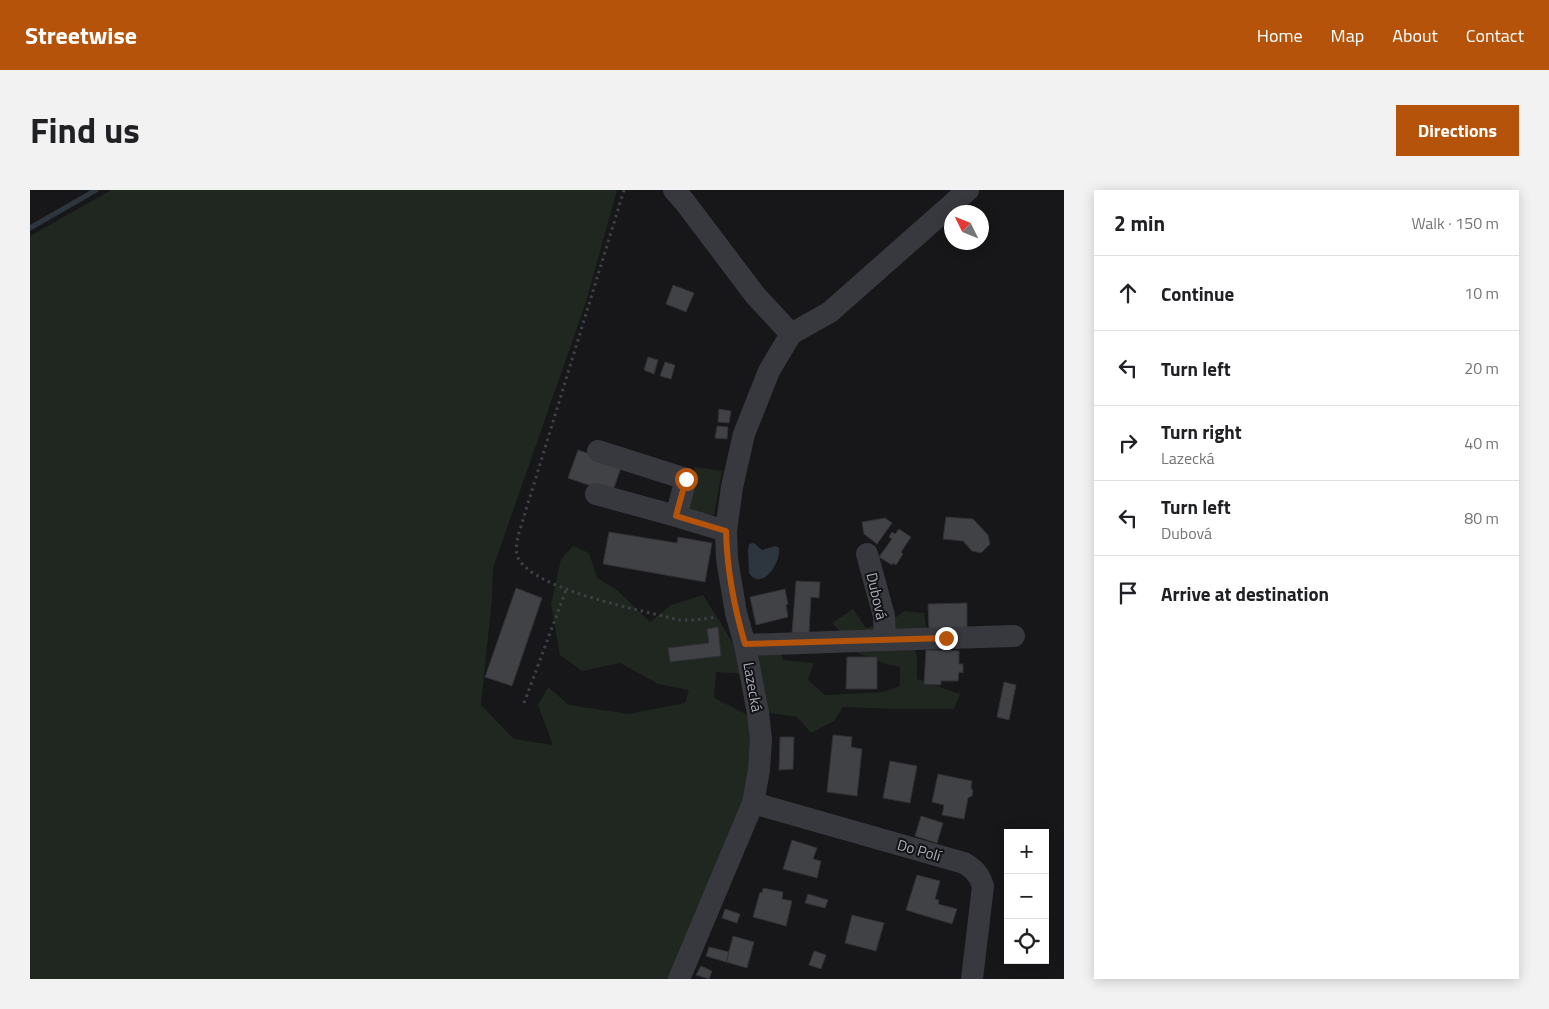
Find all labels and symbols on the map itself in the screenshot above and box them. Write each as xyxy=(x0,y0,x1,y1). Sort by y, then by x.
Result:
north arrow xyxy=(944,205,989,250)
route start xyxy=(675,468,698,491)
street label: Dubová xyxy=(860,570,894,622)
route end xyxy=(935,627,958,650)
street label: Lazecká xyxy=(737,660,769,714)
street label: Do Polí xyxy=(894,833,945,868)

